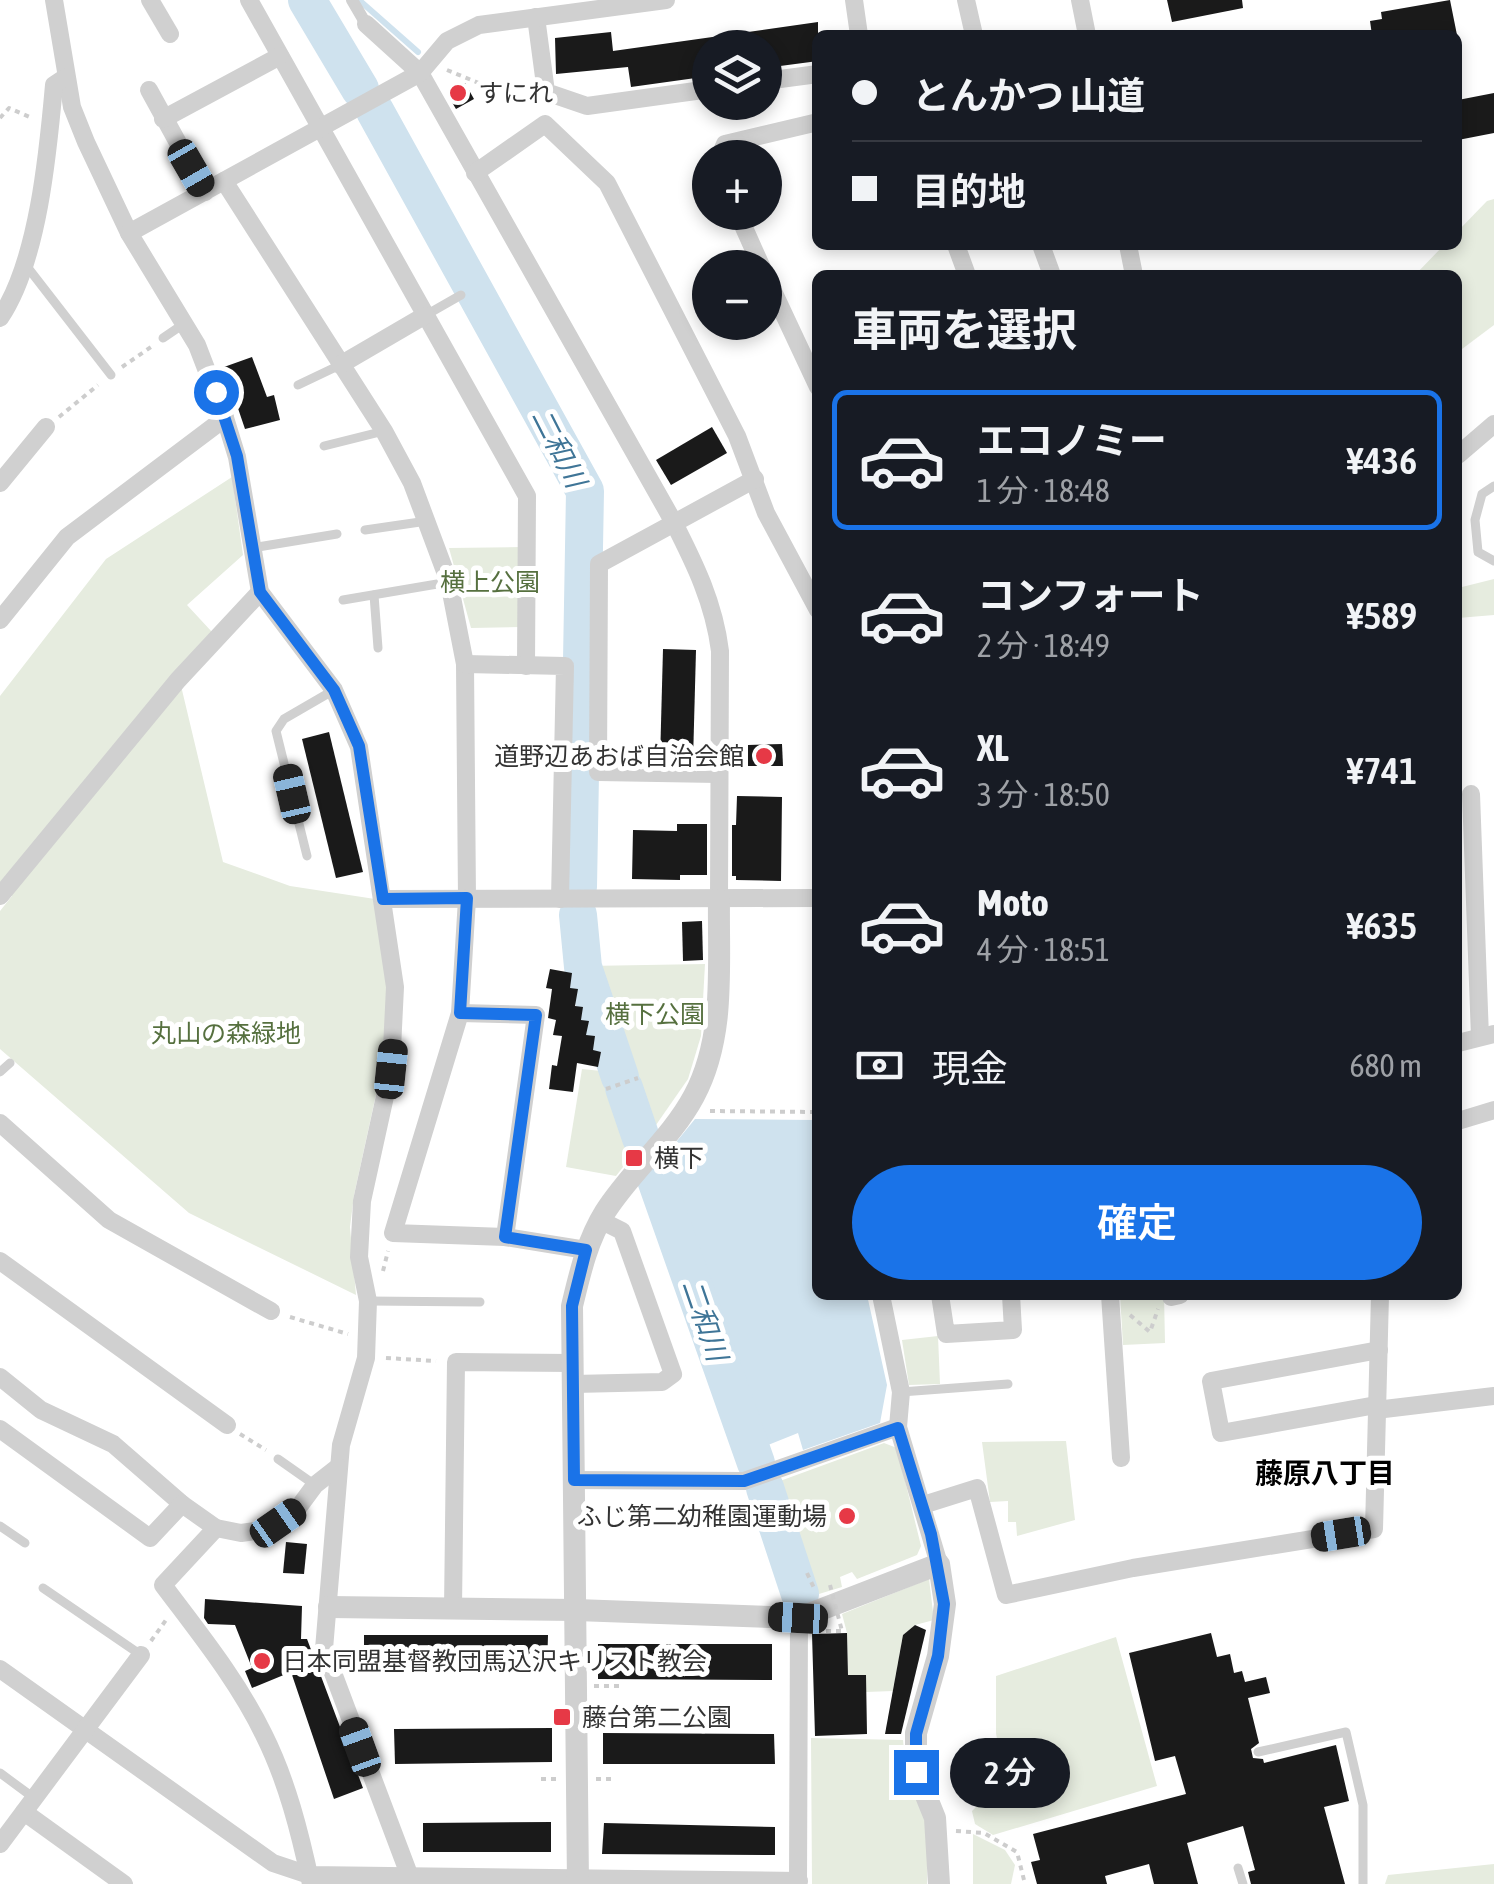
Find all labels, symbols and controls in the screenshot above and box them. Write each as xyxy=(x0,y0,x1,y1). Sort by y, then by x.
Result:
map controls xyxy=(692,30,782,340)
button: layers xyxy=(692,30,782,120)
text: とんかつ 山道 xyxy=(912,74,1145,117)
place label: すにれ xyxy=(478,79,553,107)
marker: すにれ xyxy=(447,82,469,104)
car xyxy=(163,135,219,201)
button: + xyxy=(692,140,782,230)
text: 目的地 xyxy=(912,170,1026,213)
button: − xyxy=(692,250,782,340)
text: 車両を選択 xyxy=(852,304,1077,356)
route start xyxy=(194,370,239,415)
water label: 二和川 xyxy=(526,403,594,495)
icon: car xyxy=(857,415,947,505)
text: エコノミー xyxy=(977,419,1167,462)
text: ¥436 xyxy=(1347,439,1417,482)
text: 1 分 · 18:48 xyxy=(977,472,1110,509)
park label: 横上公園 xyxy=(440,568,540,596)
icon: car xyxy=(857,570,947,660)
text: コンフォート xyxy=(977,574,1204,617)
text: ¥589 xyxy=(1347,594,1417,637)
text: 2 分 · 18:49 xyxy=(977,627,1110,664)
icon: car xyxy=(857,725,947,815)
text: XL xyxy=(977,726,1009,769)
place label: 道野辺あおば自治会館 xyxy=(494,742,744,770)
marker: 道野辺あおば自治会館 xyxy=(753,745,775,767)
text: ¥741 xyxy=(1347,749,1417,792)
car xyxy=(271,761,313,827)
text: 3 分 · 18:50 xyxy=(977,776,1110,813)
icon: car xyxy=(857,880,947,970)
text: Moto xyxy=(977,881,1049,924)
text: ¥635 xyxy=(1347,904,1417,947)
text: 4 分 · 18:51 xyxy=(977,931,1110,968)
park label: 横下公園 xyxy=(605,1000,705,1028)
park label: 丸山の森緑地 xyxy=(151,1019,301,1047)
car xyxy=(373,1038,409,1100)
icon: cash xyxy=(852,1038,907,1093)
text: 現金 xyxy=(932,1047,1008,1090)
text: 680 m xyxy=(1349,1047,1422,1084)
place label: 横下 xyxy=(654,1144,704,1172)
marker: 横下 xyxy=(623,1147,645,1169)
button: 確定 xyxy=(852,1165,1422,1280)
water label: 二和川 xyxy=(676,1275,735,1368)
district label: 藤原八丁目 xyxy=(1255,1457,1395,1489)
car xyxy=(245,1494,311,1552)
place label: ふじ第二幼稚園運動場 xyxy=(577,1502,827,1530)
marker: ふじ第二幼稚園運動場 xyxy=(836,1505,858,1527)
car xyxy=(1309,1514,1373,1554)
car xyxy=(767,1601,829,1635)
place label: 日本同盟基督教団馬込沢キリスト教会 xyxy=(282,1647,707,1675)
marker: 日本同盟基督教団馬込沢キリスト教会 xyxy=(251,1650,273,1672)
place label: 藤台第二公園 xyxy=(582,1703,732,1731)
marker: 藤台第二公園 xyxy=(551,1706,573,1728)
car xyxy=(336,1714,384,1780)
callout: 2 分 xyxy=(951,1737,1071,1807)
route end xyxy=(894,1750,939,1795)
text: 2 分 xyxy=(984,1754,1036,1791)

